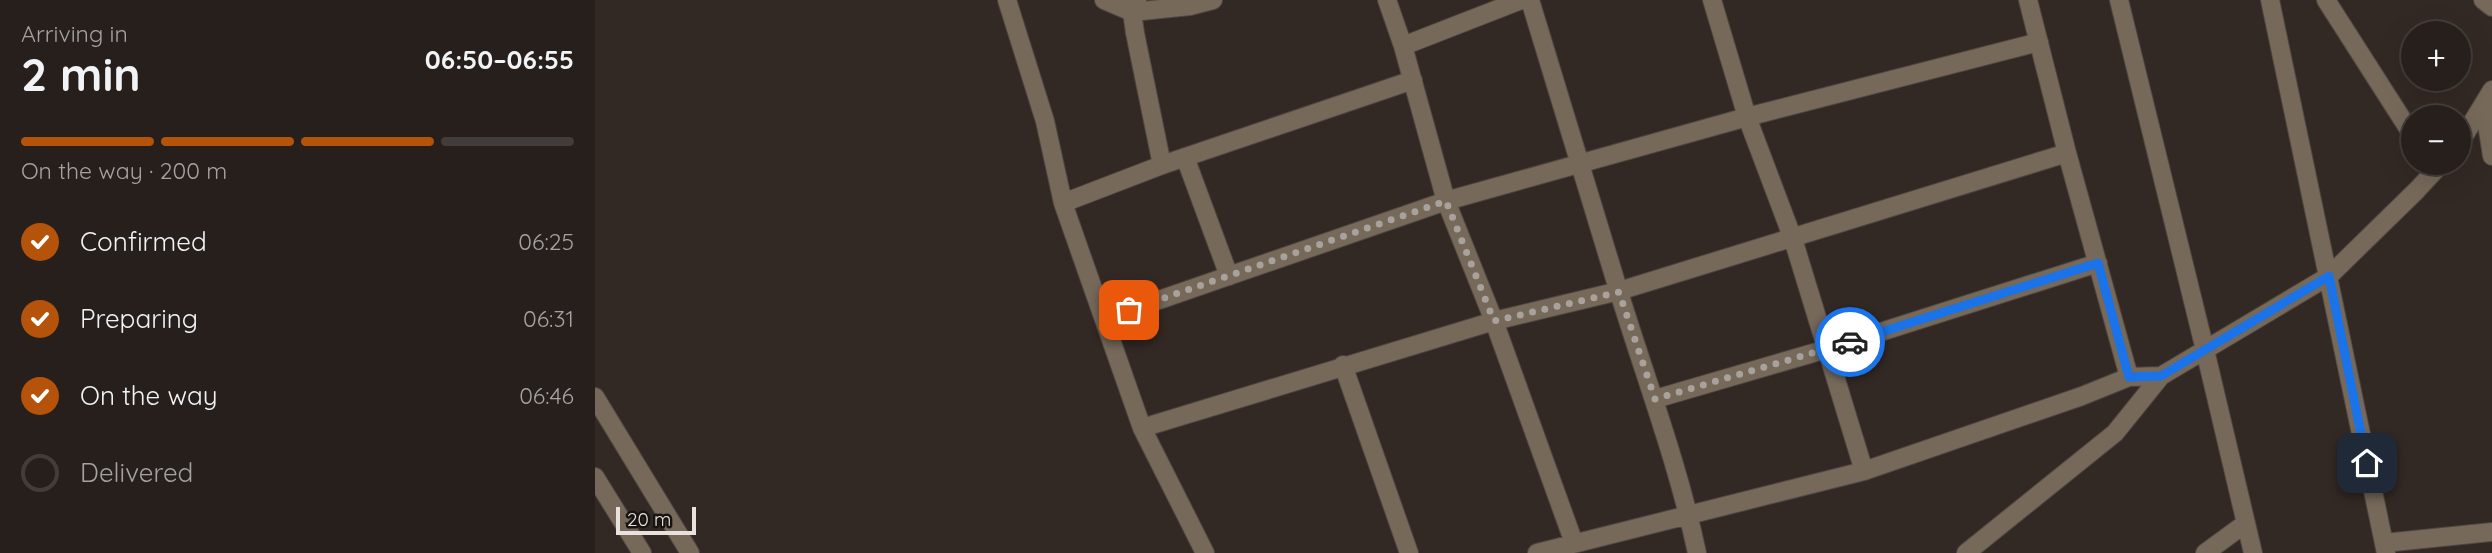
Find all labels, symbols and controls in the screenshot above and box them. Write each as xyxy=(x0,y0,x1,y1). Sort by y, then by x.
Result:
text: Arriving in xyxy=(21,19,128,48)
map controls xyxy=(2401,21,2471,175)
button: + xyxy=(2401,21,2471,91)
text: 06:50–06:55 xyxy=(425,43,574,76)
text: 2 min xyxy=(21,45,141,103)
button: − xyxy=(2401,105,2471,175)
text: On the way · 200 m xyxy=(21,156,227,185)
icon: check xyxy=(21,223,59,261)
text: Confirmed xyxy=(80,225,207,258)
text: 06:25 xyxy=(518,227,574,256)
pin xyxy=(1099,280,1159,340)
icon: bag xyxy=(1110,291,1148,329)
icon: check xyxy=(21,300,59,338)
text: Preparing xyxy=(80,302,198,335)
text: 06:31 xyxy=(523,304,574,333)
courier xyxy=(1815,307,1885,377)
icon: car xyxy=(1831,323,1869,361)
icon: check xyxy=(21,377,59,415)
text: On the way xyxy=(80,379,218,412)
text: 06:46 xyxy=(519,381,574,410)
pin xyxy=(2337,433,2397,493)
icon: home xyxy=(2348,444,2386,482)
text: Delivered xyxy=(80,456,193,489)
scale bar xyxy=(616,504,697,536)
text: 20 m xyxy=(627,507,671,531)

